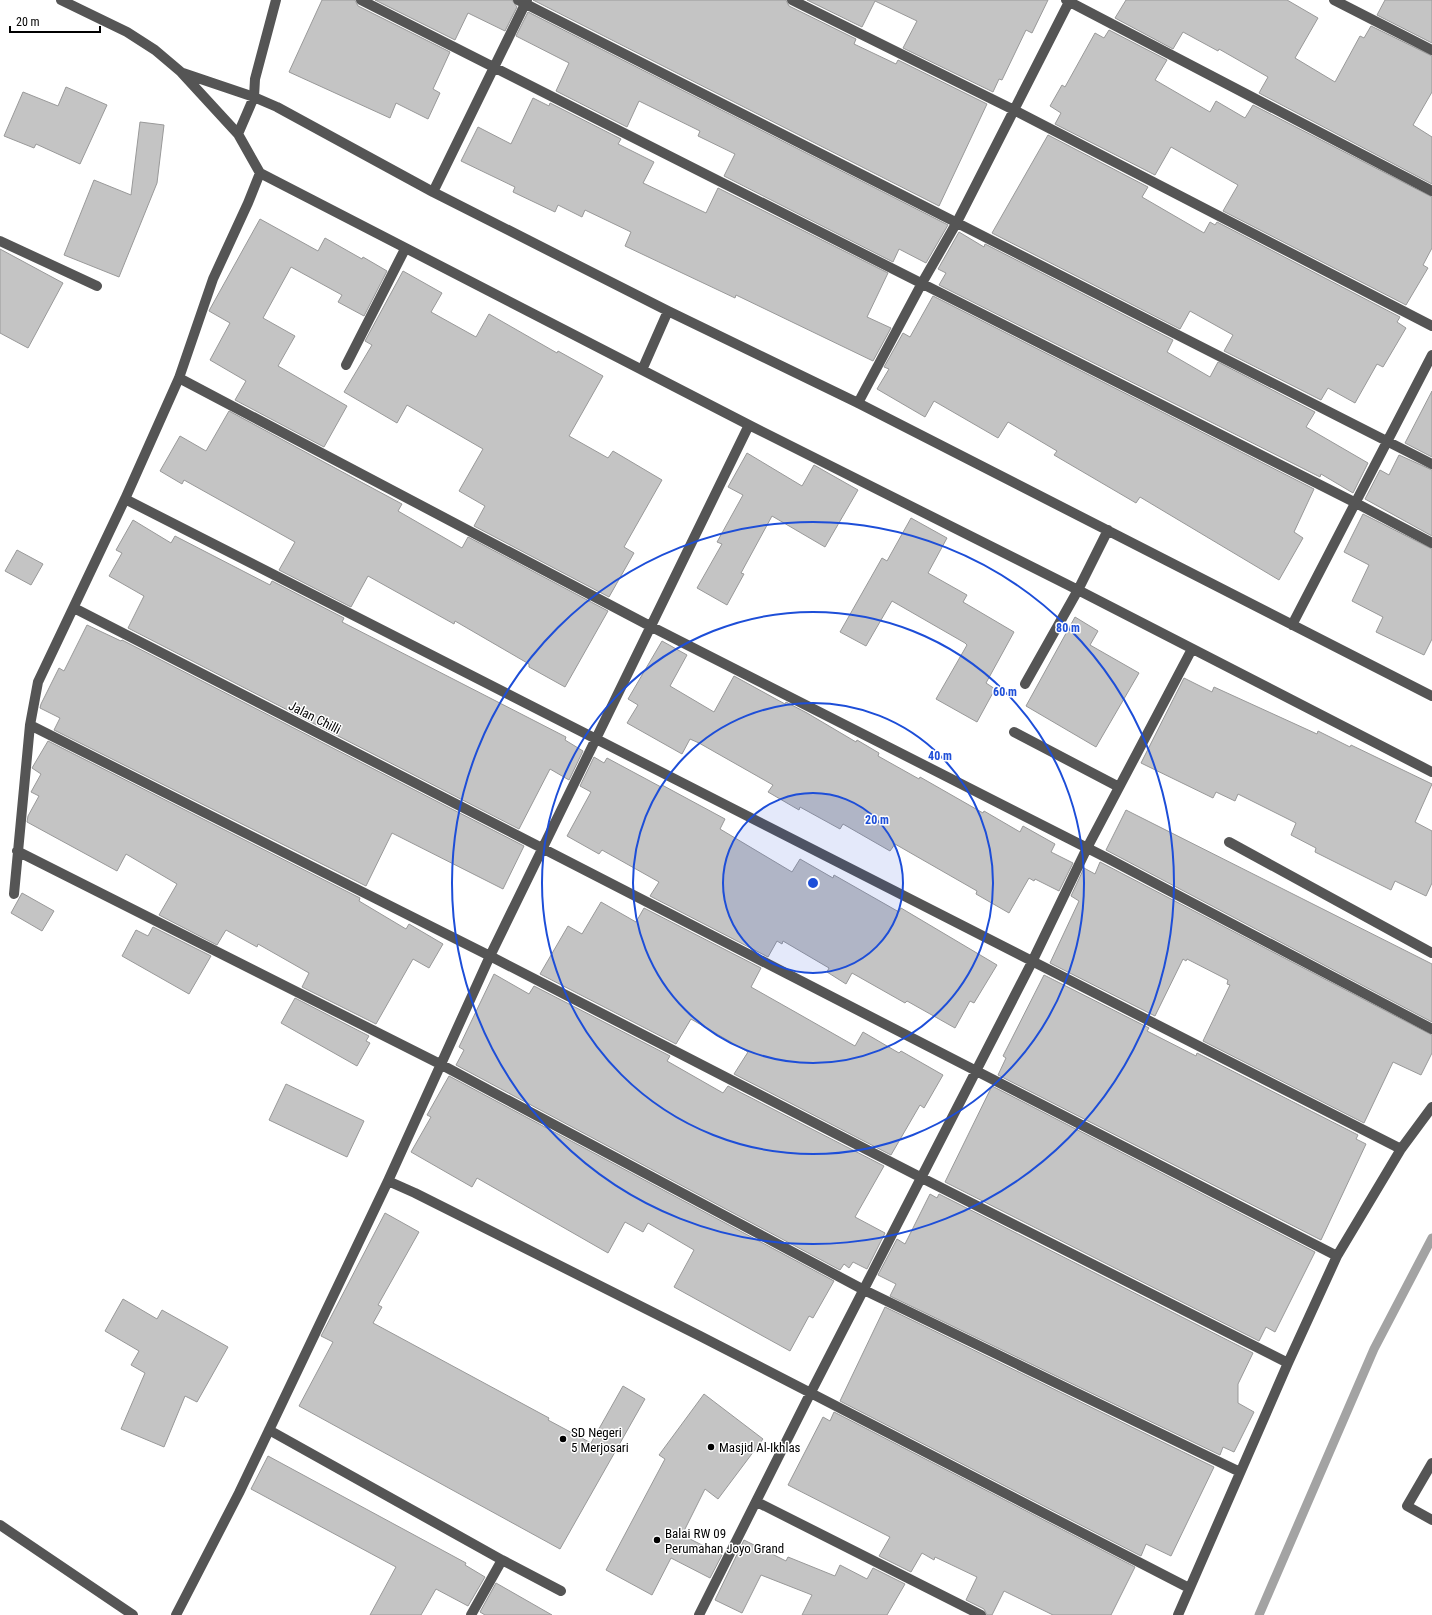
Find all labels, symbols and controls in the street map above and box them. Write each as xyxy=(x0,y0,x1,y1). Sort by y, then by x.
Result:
scale bar xyxy=(10,8,100,34)
text: 20 m xyxy=(16,15,40,29)
text: 80 m xyxy=(1056,621,1080,635)
text: 60 m xyxy=(993,685,1017,699)
street label: Jalan Chilli xyxy=(286,698,343,737)
text: 40 m xyxy=(928,749,952,763)
text: 20 m xyxy=(865,813,889,827)
centre of rings xyxy=(806,876,820,890)
place label: SD Negeri 5 Merjosari xyxy=(571,1425,629,1455)
marker: SD Negeri 5 Merjosari xyxy=(558,1434,568,1444)
place label: Masjid Al-Ikhlas xyxy=(719,1440,801,1455)
marker: Masjid Al-Ikhlas xyxy=(706,1442,716,1452)
place label: Balai RW 09 Perumahan Joyo Grand xyxy=(665,1526,784,1556)
marker: Balai RW 09 Perumahan Joyo Grand xyxy=(652,1535,662,1545)

